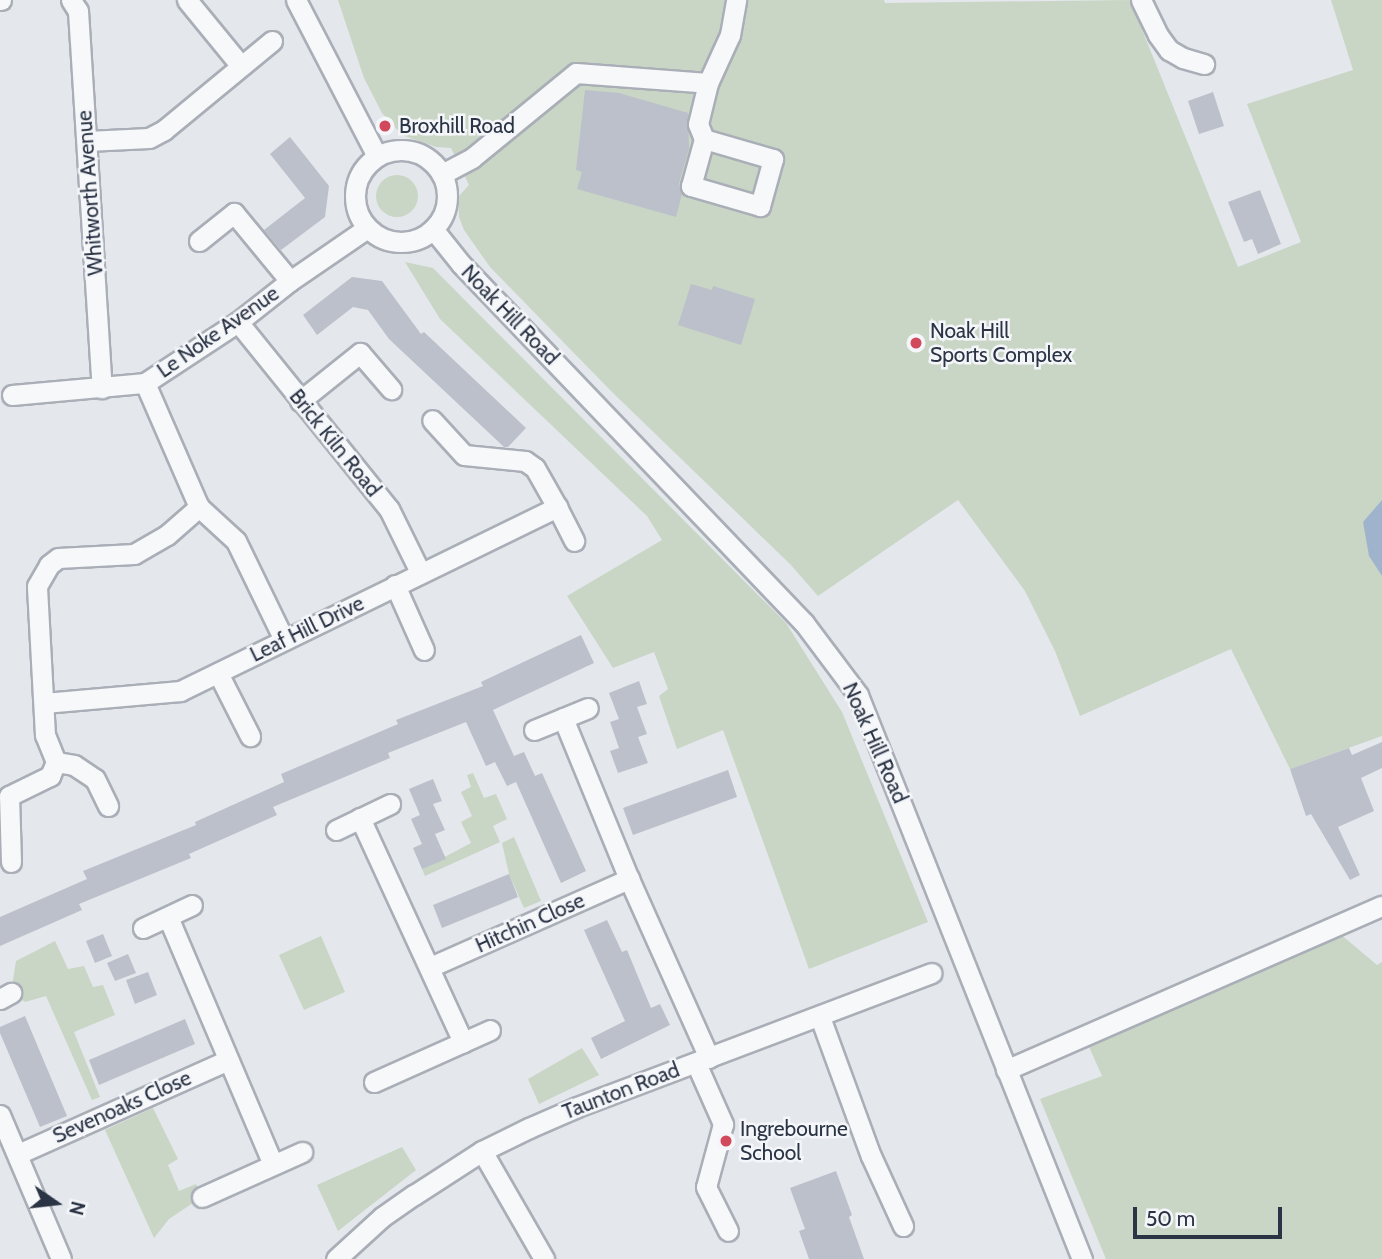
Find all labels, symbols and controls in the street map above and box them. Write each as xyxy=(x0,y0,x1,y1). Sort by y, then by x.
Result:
street label: Whitworth Avenue xyxy=(72,109,108,277)
place label: Broxhill Road xyxy=(399,113,515,139)
marker: Broxhill Road xyxy=(377,118,393,134)
street label: Noak Hill Road xyxy=(456,260,564,370)
street label: Le Noke Avenue xyxy=(152,281,284,383)
place label: Noak Hill Sports Complex xyxy=(930,318,1072,368)
marker: Noak Hill Sports Complex xyxy=(908,335,924,351)
street label: Brick Kiln Road xyxy=(284,384,386,502)
street label: Leaf Hill Drive xyxy=(246,591,368,667)
street label: Noak Hill Road xyxy=(837,679,913,807)
street label: Hitchin Close xyxy=(472,888,588,958)
street label: Taunton Road xyxy=(559,1057,683,1125)
street label: Sevenoaks Close xyxy=(49,1065,195,1149)
place label: Ingrebourne School xyxy=(740,1116,848,1166)
marker: Ingrebourne School xyxy=(718,1133,734,1149)
north arrow xyxy=(21,1168,91,1238)
scale bar xyxy=(1137,1192,1286,1236)
text: N xyxy=(64,1199,90,1218)
text: 50 m xyxy=(1146,1206,1195,1231)

